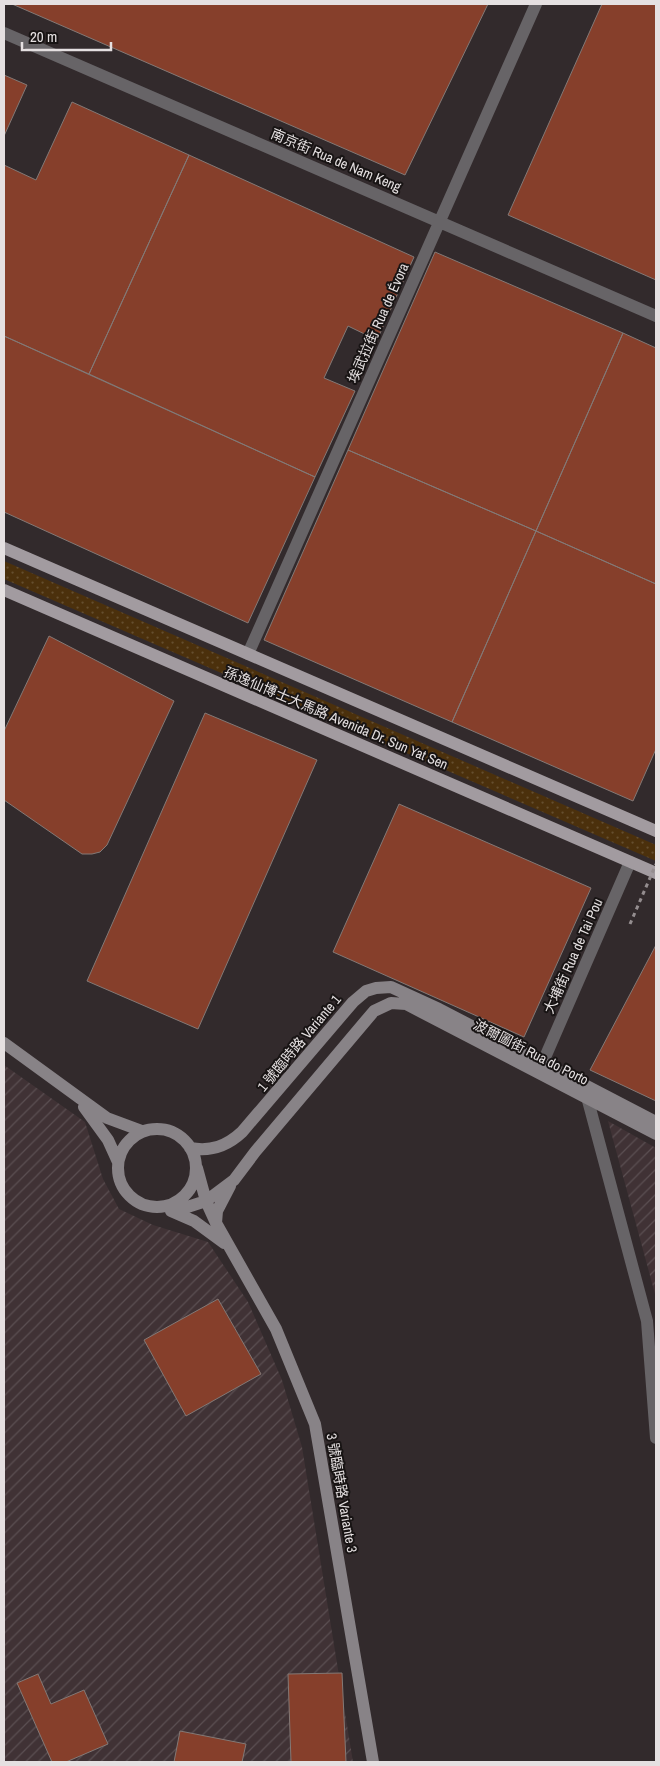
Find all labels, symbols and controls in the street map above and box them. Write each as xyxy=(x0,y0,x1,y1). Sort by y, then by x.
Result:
scale bar xyxy=(22,20,111,52)
text: 20 m xyxy=(30,26,57,47)
street label: 南京街 Rua de Nam Keng xyxy=(268,124,404,196)
street label: 埃武拉街 Rua de Évora xyxy=(343,260,413,386)
street label: 孫逸仙博士大馬路 Avenida Dr. Sun Yat Sen xyxy=(221,663,451,773)
street label: 大埔街 Rua de Tai Pou xyxy=(539,896,607,1016)
street label: 1 號臨時路 Variante 1 xyxy=(253,990,345,1095)
street label: 波爾圖街 Rua do Porto xyxy=(470,1015,592,1089)
street label: 3 號臨時路 Variante 3 xyxy=(323,1432,361,1554)

